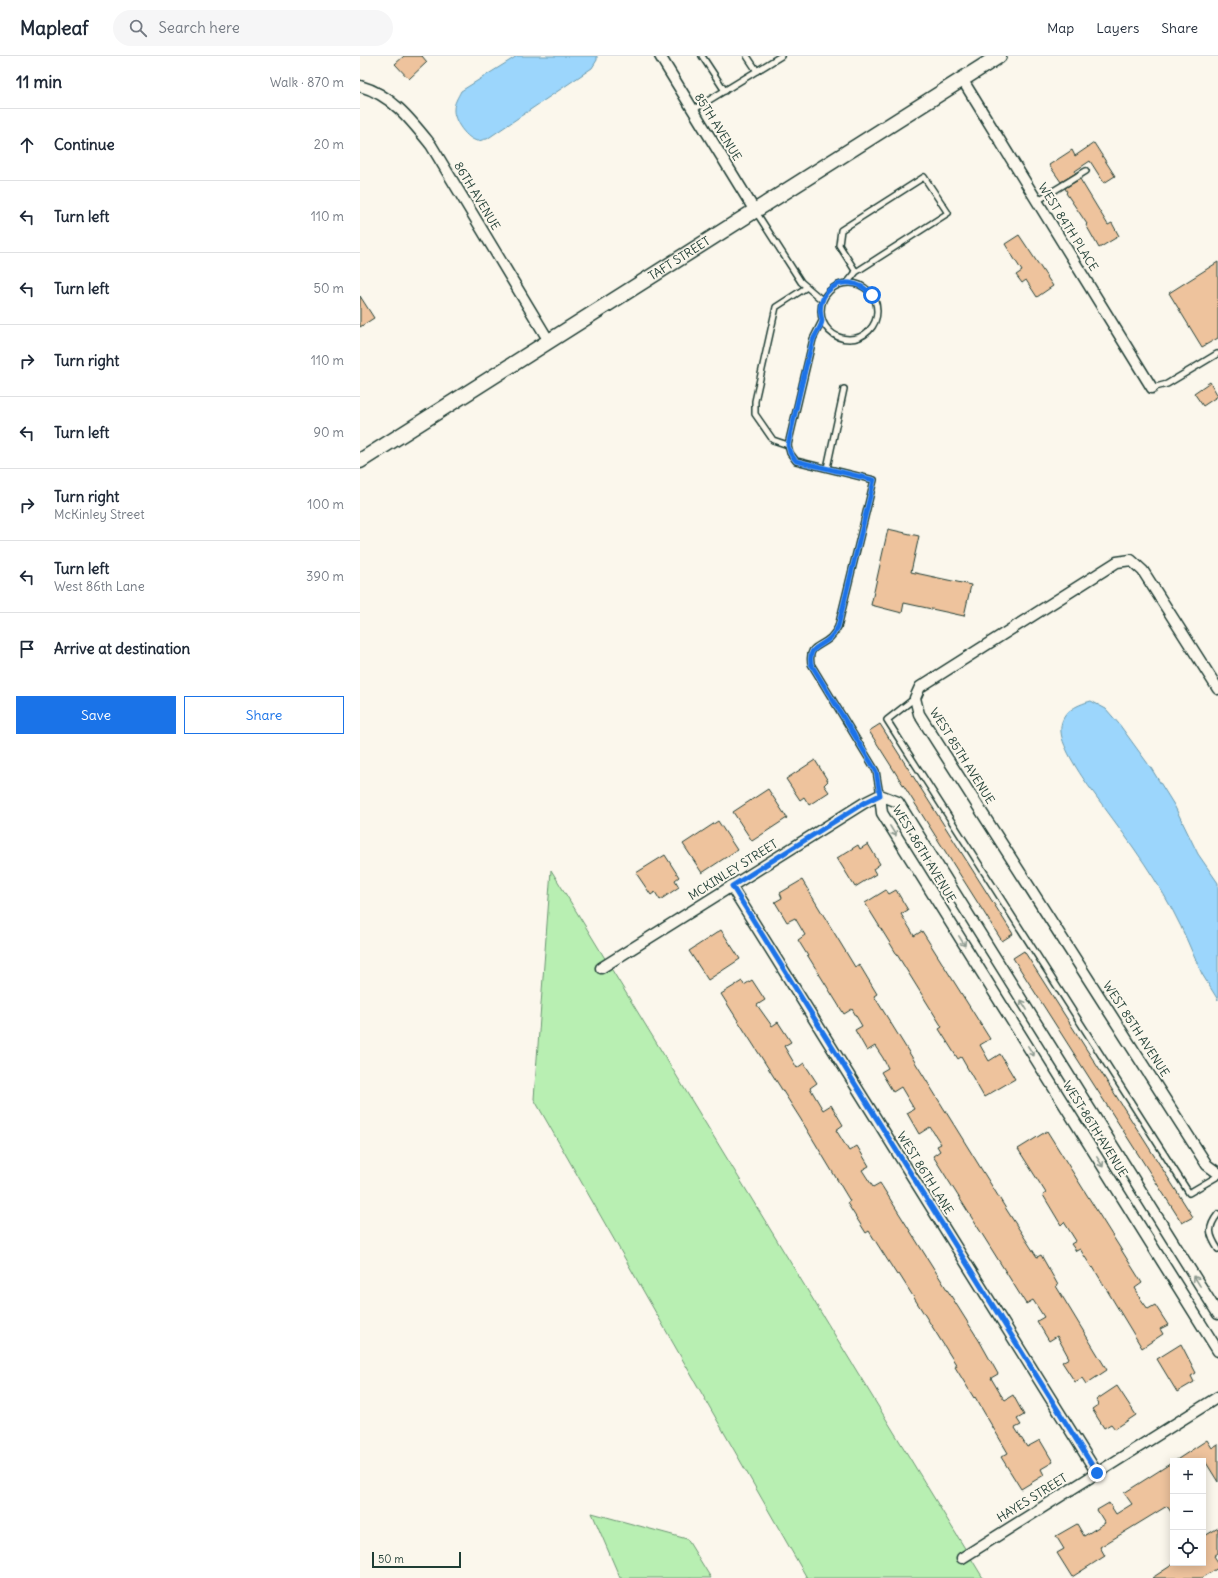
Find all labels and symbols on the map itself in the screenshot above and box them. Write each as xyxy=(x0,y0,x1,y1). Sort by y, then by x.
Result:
street label: 85TH AVENUE xyxy=(692,90,745,163)
street label: 86TH AVENUE xyxy=(451,159,504,233)
street label: WEST 84TH PLACE xyxy=(1035,180,1102,274)
street label: TAFT STREET xyxy=(645,233,713,283)
route start xyxy=(863,286,881,304)
street label: WEST 85TH AVENUE xyxy=(927,705,998,807)
street label: WEST 86TH AVENUE xyxy=(889,802,959,905)
one-way arrow xyxy=(889,825,897,836)
street label: MCKINLEY STREET xyxy=(685,836,780,903)
one-way arrow xyxy=(958,935,966,947)
street label: WEST 85TH AVENUE xyxy=(1100,978,1173,1079)
one-way arrow xyxy=(1020,999,1028,1011)
one-way arrow xyxy=(1027,1045,1035,1057)
street label: WEST 86TH AVENUE xyxy=(1060,1078,1131,1180)
street label: WEST 86TH LANE xyxy=(894,1129,957,1217)
one-way arrow xyxy=(1096,1156,1104,1168)
one-way arrow xyxy=(1193,1275,1201,1287)
route end xyxy=(1088,1464,1106,1482)
street label: HAYES STREET xyxy=(994,1470,1070,1525)
scale bar xyxy=(372,1550,461,1569)

